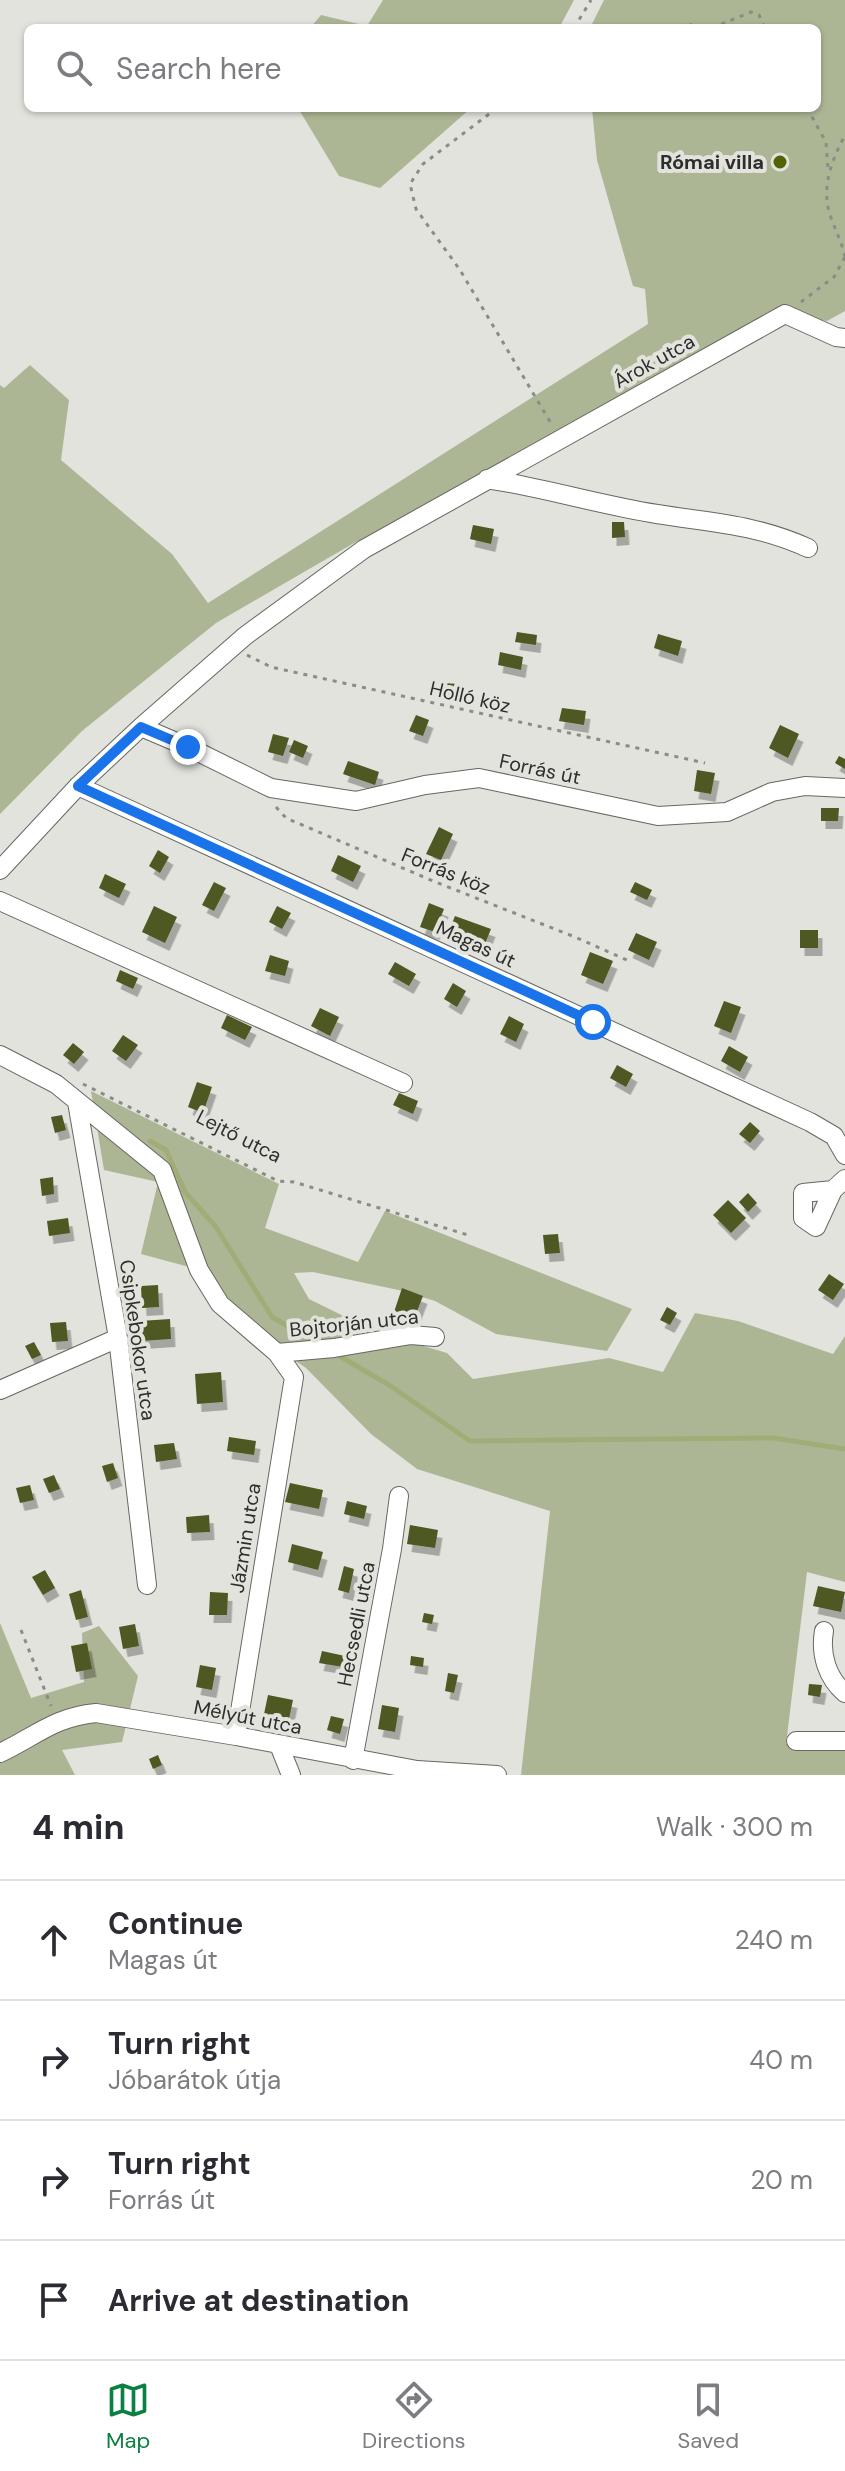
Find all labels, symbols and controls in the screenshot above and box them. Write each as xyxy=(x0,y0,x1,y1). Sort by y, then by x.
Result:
search box xyxy=(24,24,821,112)
icon: search xyxy=(52,46,96,90)
text: Search here xyxy=(116,49,282,88)
place label: Római villa xyxy=(660,149,764,175)
marker: Római villa xyxy=(771,153,789,171)
street label: Árok utca xyxy=(609,328,699,394)
street label: Holló köz xyxy=(427,675,513,719)
route end xyxy=(170,729,206,765)
street label: Forrás út xyxy=(497,748,583,790)
street label: Forrás köz xyxy=(398,841,494,901)
street label: Magas út xyxy=(432,914,520,974)
route start xyxy=(575,1004,611,1040)
street label: Lejtő utca xyxy=(192,1103,286,1169)
street label: Csipkebokor utca xyxy=(114,1258,162,1422)
street label: Bojtorján utca xyxy=(288,1303,420,1343)
street label: Jázmin utca xyxy=(223,1481,267,1595)
street label: Hecsedli utca xyxy=(331,1560,381,1688)
street label: Mélyút utca xyxy=(192,1694,304,1740)
text: 4 min xyxy=(32,1805,124,1850)
text: Walk · 300 m xyxy=(656,1810,813,1844)
text: Continue xyxy=(108,1904,243,1943)
icon: ahead xyxy=(32,1918,76,1962)
text: 240 m xyxy=(735,1923,813,1957)
text: Magas út xyxy=(108,1943,218,1977)
text: Turn right xyxy=(108,2024,251,2063)
icon: right xyxy=(32,2038,76,2082)
text: 40 m xyxy=(749,2043,813,2077)
text: Jóbarátok útja xyxy=(108,2063,281,2097)
text: Turn right xyxy=(108,2144,251,2183)
icon: right xyxy=(32,2158,76,2202)
text: 20 m xyxy=(750,2163,813,2197)
text: Forrás út xyxy=(108,2183,215,2217)
icon: arrive xyxy=(32,2278,76,2322)
text: Arrive at destination xyxy=(108,2281,409,2320)
tab: Map xyxy=(106,2378,150,2455)
tab: Directions xyxy=(362,2378,466,2455)
tab: Saved xyxy=(677,2378,739,2455)

